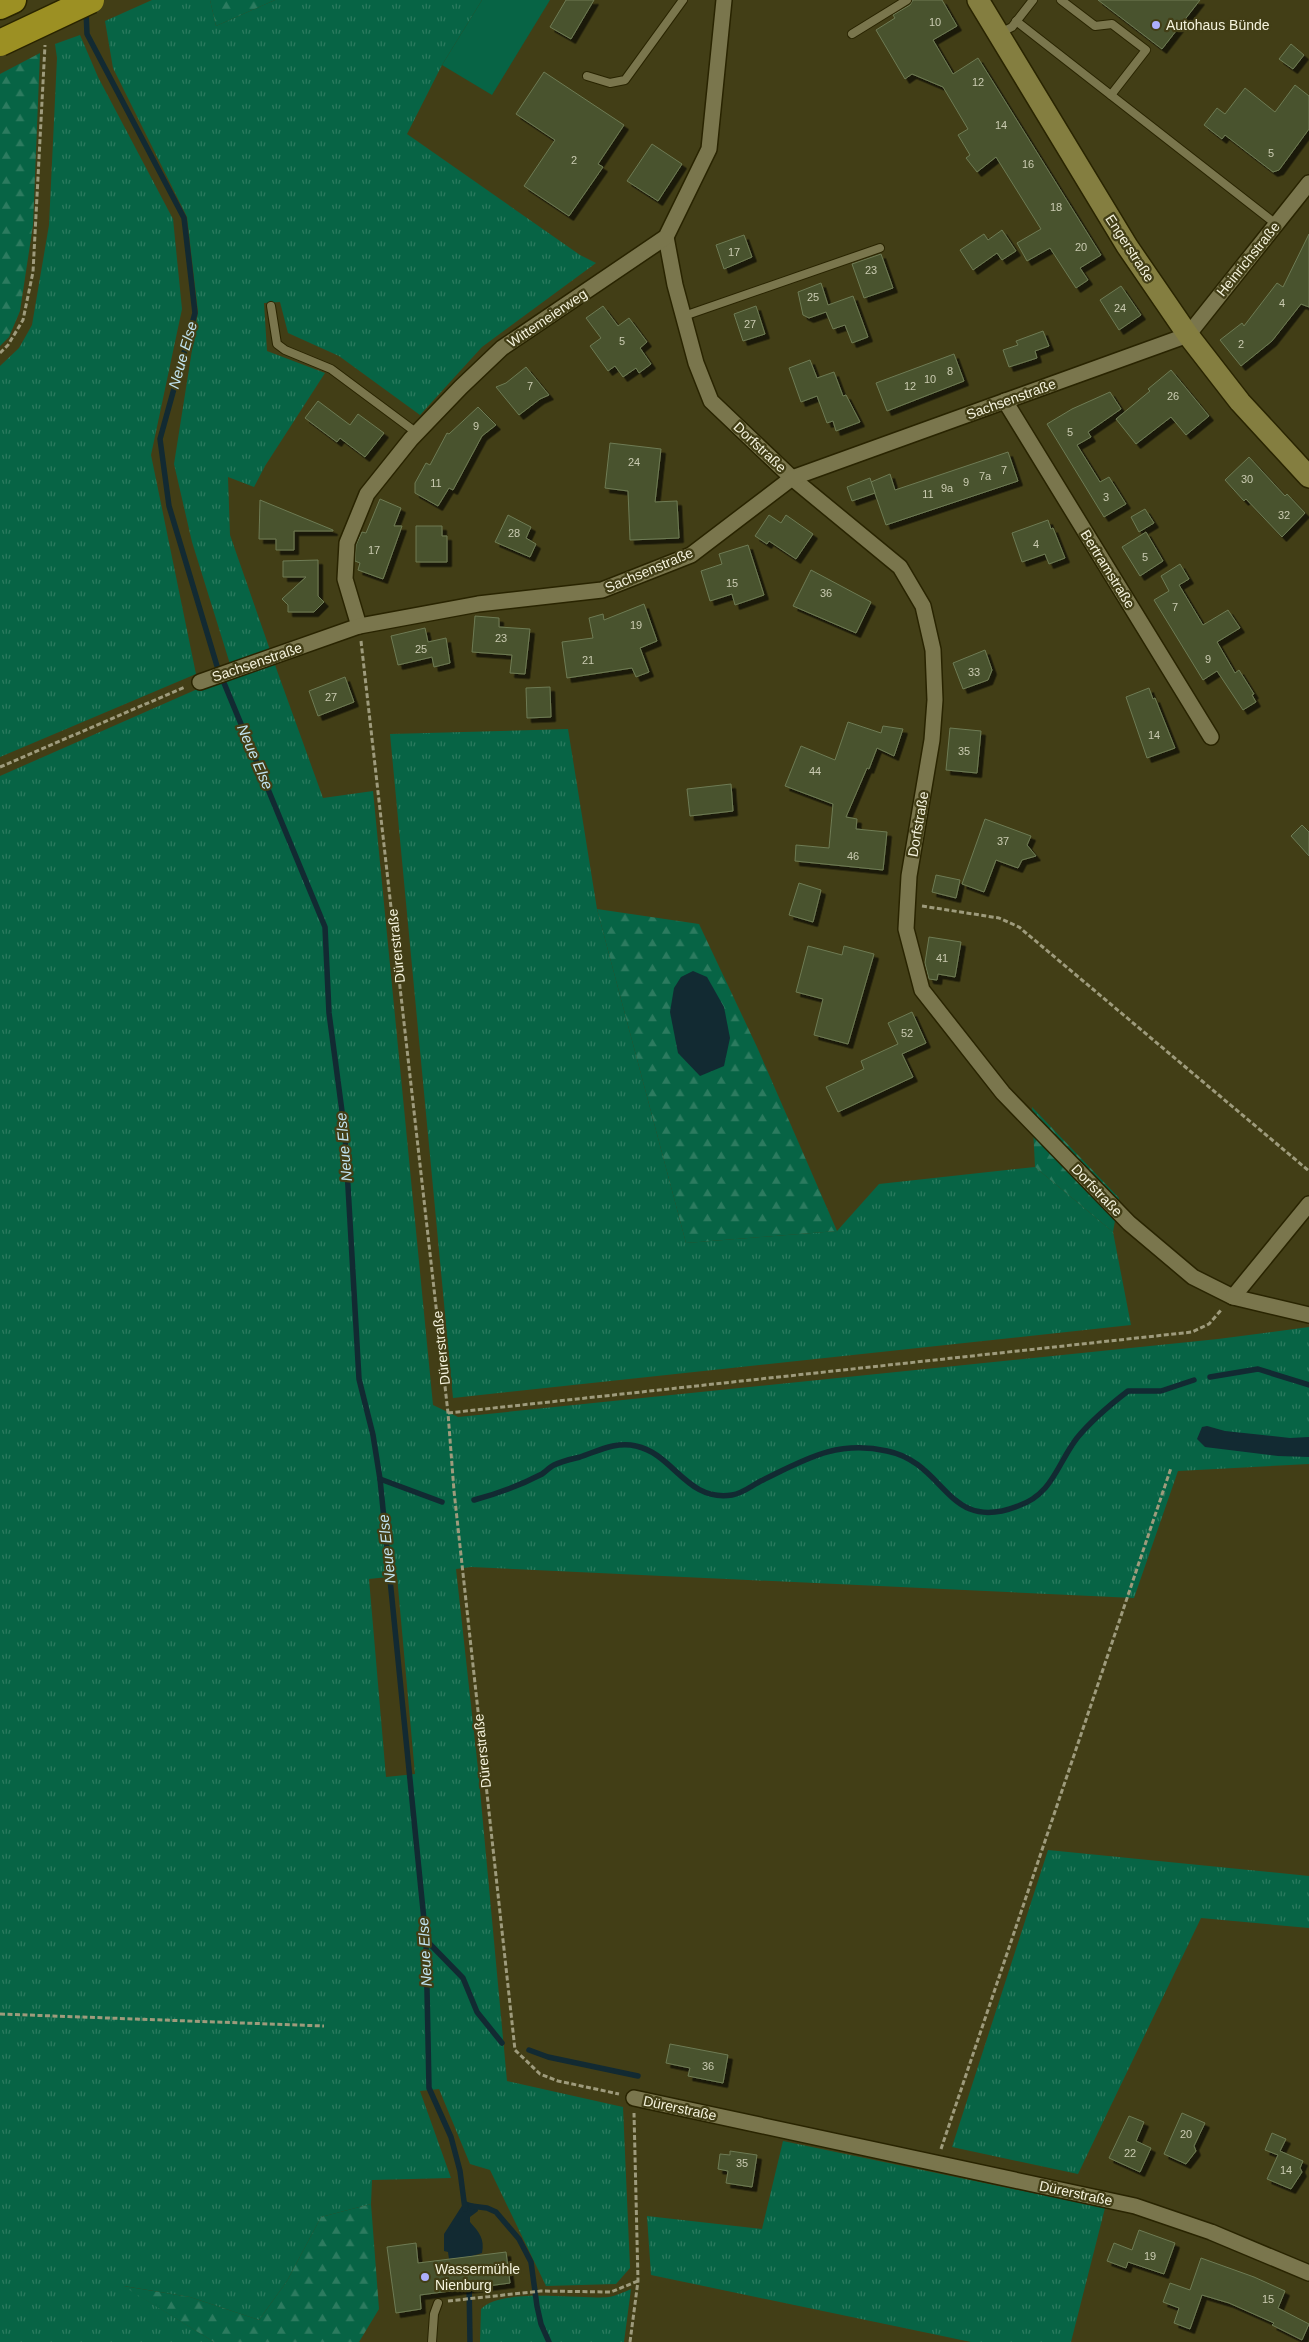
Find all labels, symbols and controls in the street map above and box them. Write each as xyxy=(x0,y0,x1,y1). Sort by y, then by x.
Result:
house number: 10 xyxy=(929,16,941,28)
place label: Autohaus Bünde xyxy=(1166,17,1270,33)
marker: Autohaus Bünde xyxy=(1150,19,1162,31)
house number: 12 xyxy=(972,76,984,88)
house number: 14 xyxy=(995,119,1007,131)
house number: 5 xyxy=(1268,147,1274,159)
house number: 2 xyxy=(571,154,577,166)
house number: 16 xyxy=(1022,158,1034,170)
house number: 18 xyxy=(1050,201,1062,213)
street label: Engerstraße xyxy=(1102,211,1158,285)
street label: Heinrichstraße xyxy=(1213,218,1283,299)
house number: 20 xyxy=(1075,241,1087,253)
house number: 17 xyxy=(728,246,740,258)
house number: 23 xyxy=(865,264,877,276)
street label: Wittemeierweg xyxy=(504,285,590,351)
house number: 25 xyxy=(807,291,819,303)
house number: 4 xyxy=(1279,297,1285,309)
house number: 24 xyxy=(1114,302,1126,314)
house number: 27 xyxy=(744,318,756,330)
water label: Neue Else xyxy=(165,319,200,390)
house number: 5 xyxy=(619,335,625,347)
house number: 2 xyxy=(1238,338,1244,350)
house number: 8 xyxy=(947,365,953,377)
house number: 10 xyxy=(924,373,936,385)
street label: Sachsenstraße xyxy=(964,375,1058,423)
house number: 7 xyxy=(527,380,533,392)
house number: 12 xyxy=(904,380,916,392)
house number: 26 xyxy=(1167,390,1179,402)
street label: Dorfstraße xyxy=(730,419,790,476)
house number: 9 xyxy=(473,420,479,432)
house number: 5 xyxy=(1067,426,1073,438)
house number: 24 xyxy=(628,456,640,468)
house number: 7 xyxy=(1001,464,1007,476)
house number: 7a xyxy=(979,470,992,482)
house number: 30 xyxy=(1241,473,1253,485)
house number: 9 xyxy=(963,476,969,488)
house number: 11 xyxy=(430,477,442,489)
house number: 9a xyxy=(941,482,954,494)
house number: 11 xyxy=(922,488,934,500)
house number: 3 xyxy=(1103,491,1109,503)
house number: 32 xyxy=(1278,509,1290,521)
house number: 28 xyxy=(508,527,520,539)
street label: Bertramstraße xyxy=(1078,527,1139,611)
house number: 4 xyxy=(1033,538,1039,550)
house number: 17 xyxy=(368,544,380,556)
street label: Sachsenstraße xyxy=(603,544,696,596)
house number: 5 xyxy=(1142,551,1148,563)
house number: 15 xyxy=(726,577,738,589)
house number: 36 xyxy=(820,587,832,599)
house number: 7 xyxy=(1172,601,1178,613)
house number: 19 xyxy=(630,619,642,631)
house number: 23 xyxy=(495,632,507,644)
street label: Sachsenstraße xyxy=(210,639,304,685)
house number: 25 xyxy=(415,643,427,655)
house number: 9 xyxy=(1205,653,1211,665)
house number: 21 xyxy=(582,654,594,666)
house number: 33 xyxy=(968,666,980,678)
house number: 27 xyxy=(325,691,337,703)
water label: Neue Else xyxy=(234,722,277,792)
house number: 14 xyxy=(1148,729,1160,741)
house number: 35 xyxy=(958,745,970,757)
house number: 44 xyxy=(809,765,821,777)
street label: Dorfstraße xyxy=(904,790,932,858)
house number: 37 xyxy=(997,835,1009,847)
house number: 46 xyxy=(847,850,859,862)
street label: Dürerstraße xyxy=(384,908,408,984)
house number: 41 xyxy=(936,952,948,964)
house number: 52 xyxy=(901,1027,913,1039)
water label: Neue Else xyxy=(332,1112,355,1182)
street label: Dorfstraße xyxy=(1068,1161,1126,1219)
street label: Dürerstraße xyxy=(429,1310,453,1386)
water label: Neue Else xyxy=(374,1514,399,1584)
street label: Dürerstraße xyxy=(470,1713,494,1789)
water label: Neue Else xyxy=(414,1917,435,1987)
house number: 36 xyxy=(702,2060,714,2072)
street label: Dürerstraße xyxy=(642,2092,718,2124)
house number: 20 xyxy=(1180,2128,1192,2140)
house number: 22 xyxy=(1124,2147,1136,2159)
house number: 35 xyxy=(736,2157,748,2169)
house number: 14 xyxy=(1280,2164,1292,2176)
street label: Dürerstraße xyxy=(1038,2177,1114,2209)
house number: 19 xyxy=(1144,2250,1156,2262)
place label: Wassermühle Nienburg xyxy=(435,2261,520,2293)
marker: Wassermühle Nienburg xyxy=(419,2271,431,2283)
house number: 15 xyxy=(1262,2293,1274,2305)

